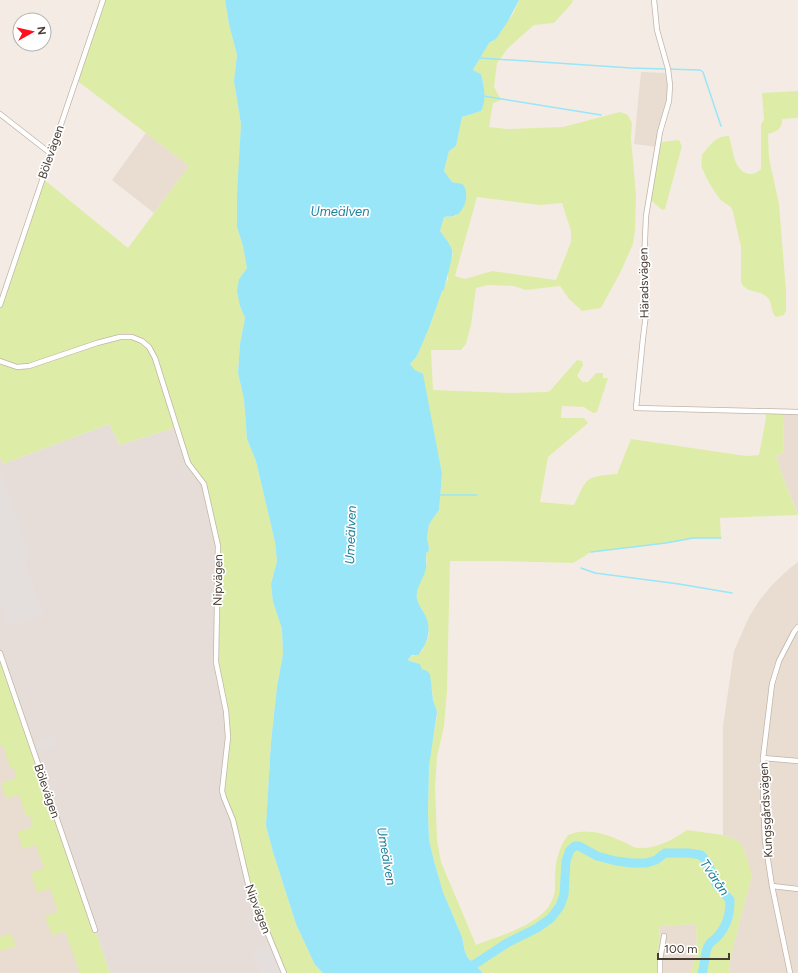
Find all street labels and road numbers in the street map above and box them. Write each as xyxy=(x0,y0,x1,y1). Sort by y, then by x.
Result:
street label: Bölevägen xyxy=(35,123,67,181)
street label: Häradsvägen xyxy=(636,247,652,318)
street label: Nipvägen xyxy=(211,554,225,606)
street label: Kungsgårdsvägen xyxy=(756,761,775,858)
street label: Bölevägen xyxy=(31,762,63,820)
street label: Nipvägen xyxy=(242,882,274,936)

